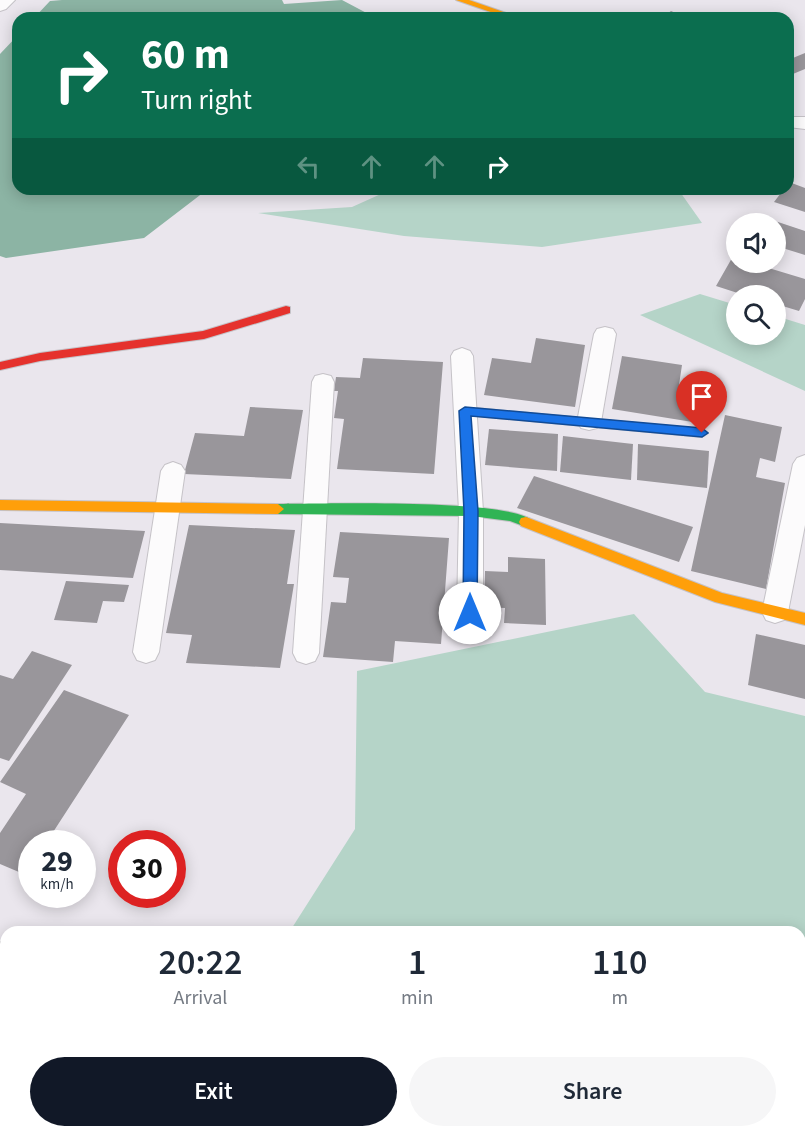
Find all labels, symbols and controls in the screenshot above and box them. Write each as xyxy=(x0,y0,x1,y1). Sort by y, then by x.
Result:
text: 60 m xyxy=(141,25,230,85)
icon: right xyxy=(42,36,120,114)
text: Turn right xyxy=(141,81,252,120)
icon: left xyxy=(292,150,325,183)
icon: ahead xyxy=(355,150,388,183)
icon: ahead xyxy=(418,150,451,183)
icon: right xyxy=(481,150,514,183)
map controls xyxy=(726,213,786,345)
button: sound xyxy=(726,213,786,273)
button: search xyxy=(726,285,786,345)
pin xyxy=(676,371,727,433)
icon: arrive xyxy=(685,380,718,413)
position arrow xyxy=(438,581,502,645)
speed limit sign: 30 xyxy=(108,830,186,908)
text: 29 xyxy=(41,840,73,883)
text: km/h xyxy=(40,874,74,895)
text: 20:22 xyxy=(159,937,242,988)
text: 1 xyxy=(408,937,426,988)
text: 110 xyxy=(592,937,647,988)
text: Arrival xyxy=(174,984,227,1012)
text: min xyxy=(401,984,433,1012)
text: m xyxy=(611,984,628,1012)
button: Exit xyxy=(30,1057,397,1126)
button: Share xyxy=(409,1057,776,1126)

